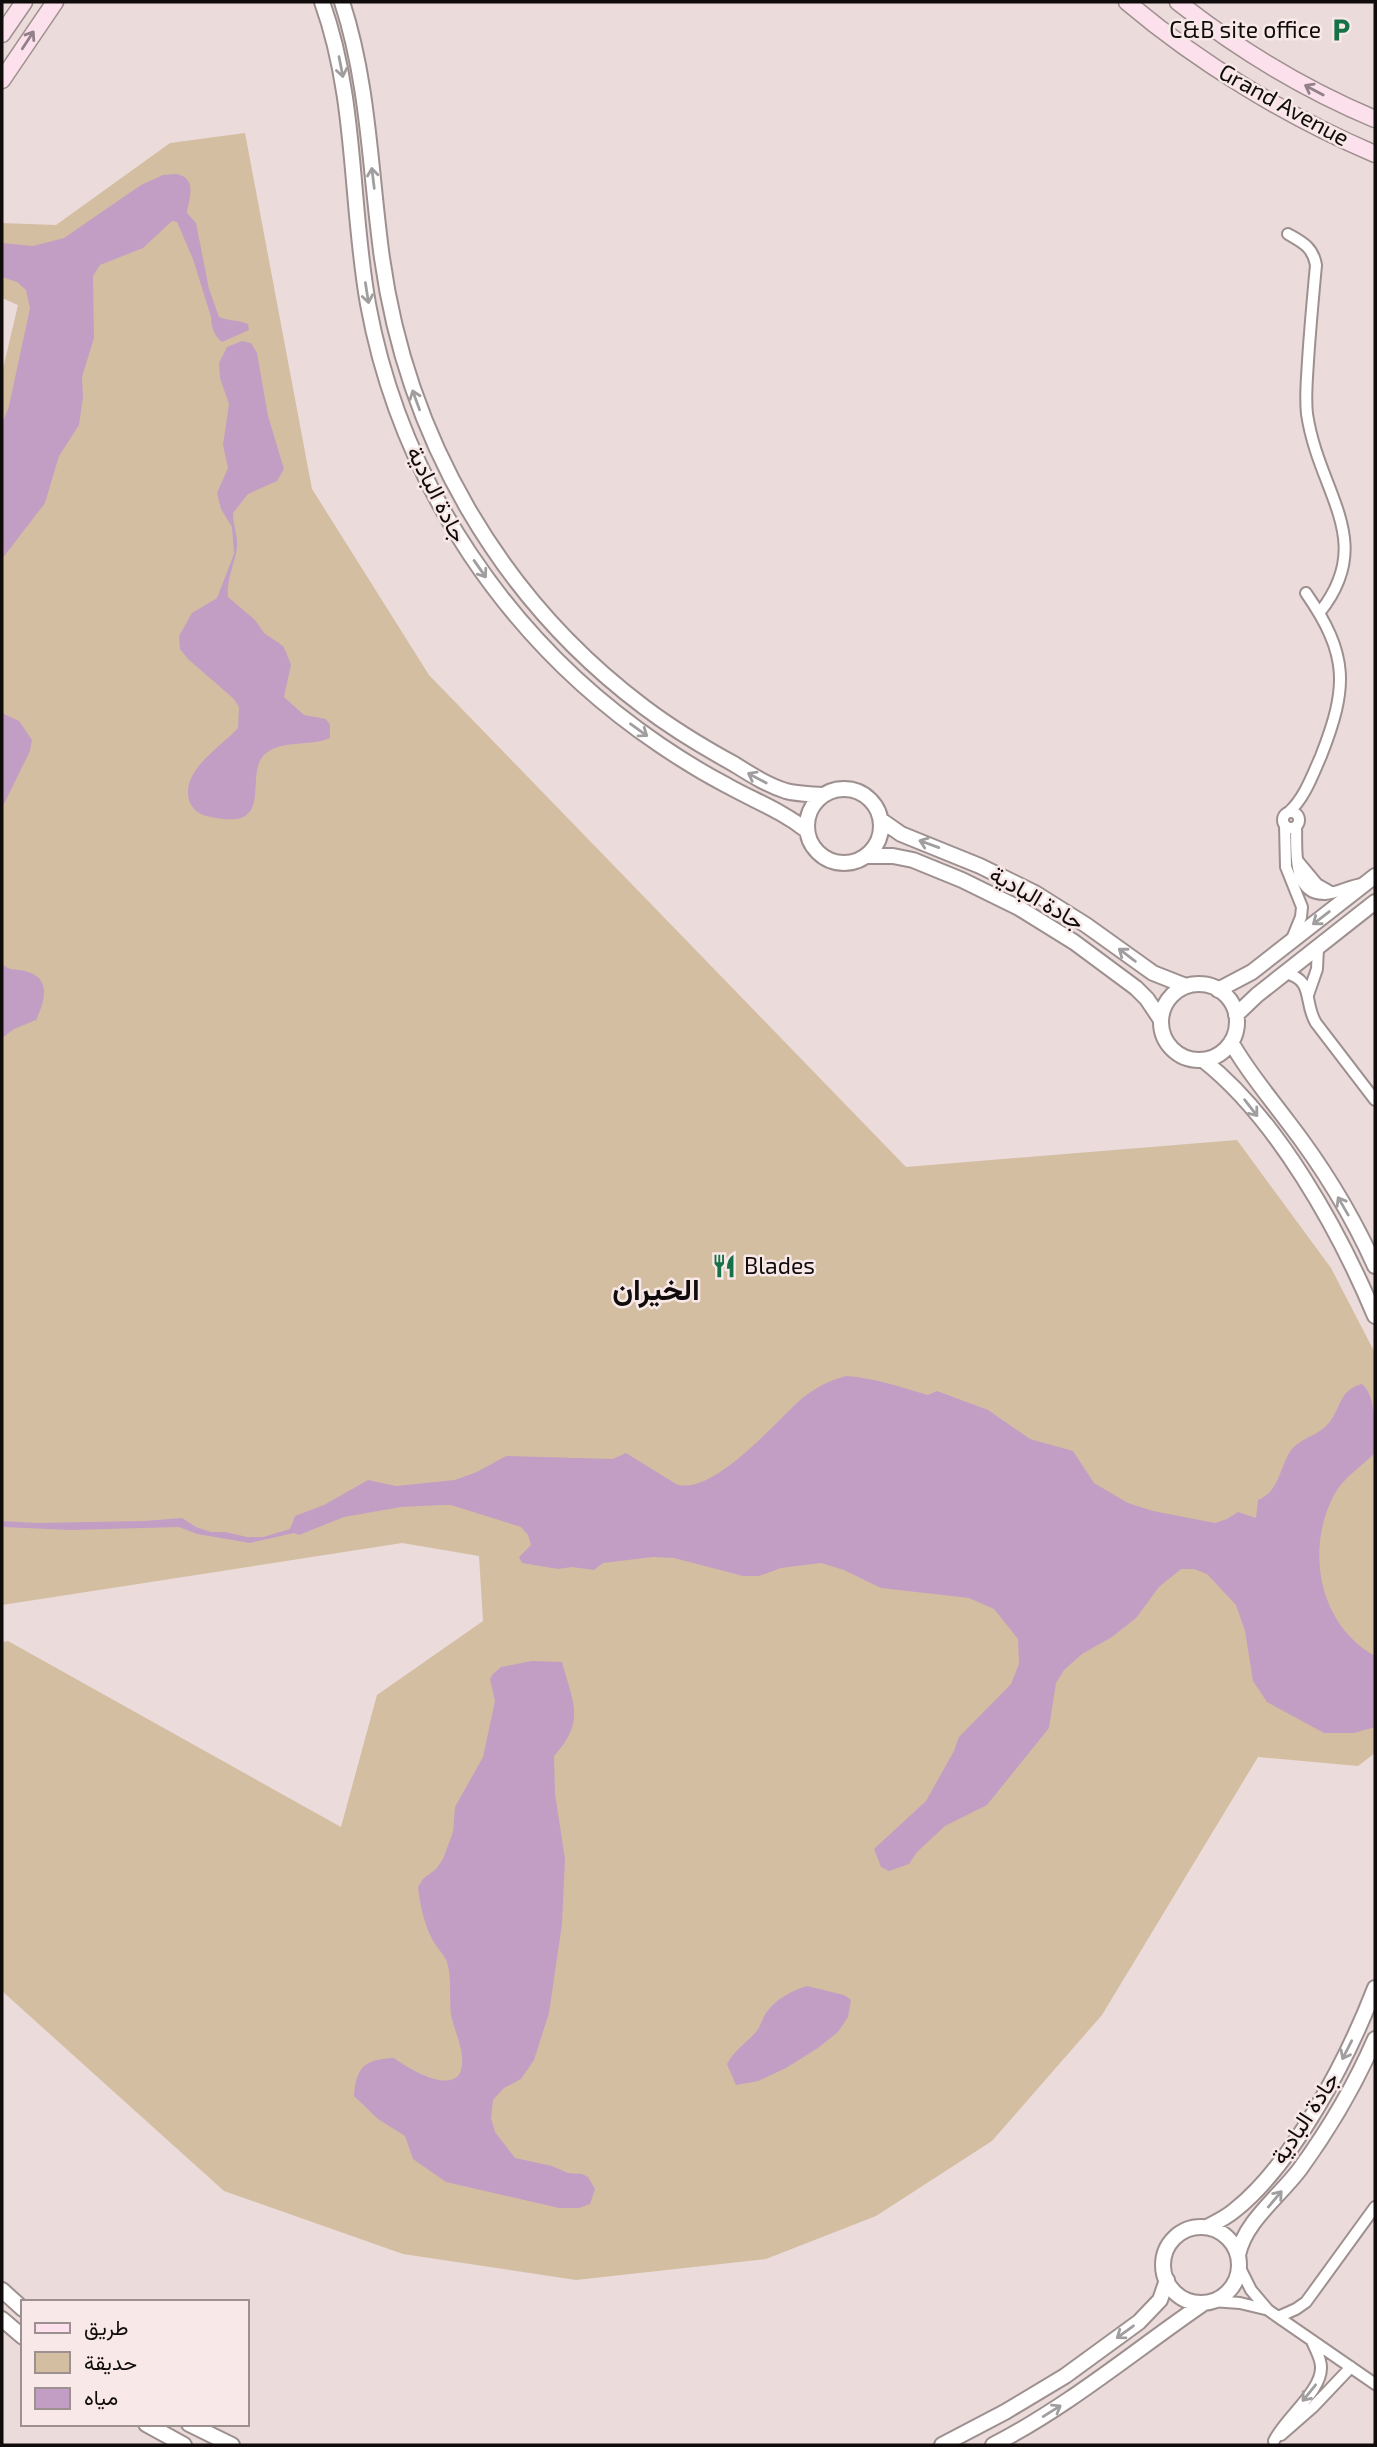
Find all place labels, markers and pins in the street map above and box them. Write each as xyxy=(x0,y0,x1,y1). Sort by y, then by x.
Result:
place label: C&B site office xyxy=(1169,15,1321,43)
parking icon: C&B site office xyxy=(1327,16,1355,44)
place label: Blades xyxy=(744,1251,815,1279)
restaurant icon: Blades xyxy=(710,1252,738,1280)

